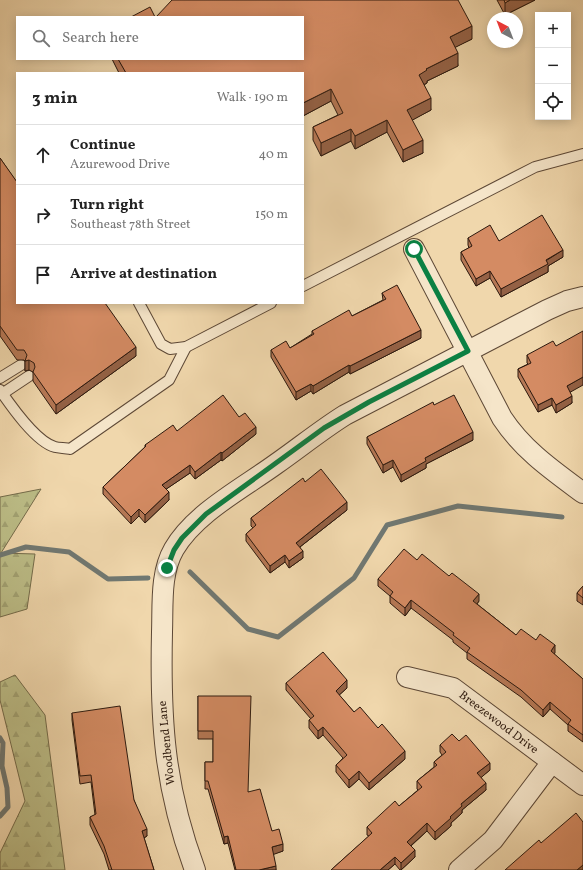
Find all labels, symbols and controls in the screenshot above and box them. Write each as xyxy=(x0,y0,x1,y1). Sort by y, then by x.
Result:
north arrow xyxy=(487,12,523,48)
map controls xyxy=(535,12,571,120)
button: + xyxy=(535,12,571,48)
search box xyxy=(16,16,304,60)
icon: search xyxy=(30,27,52,49)
text: Search here xyxy=(62,28,139,49)
button: − xyxy=(535,48,571,84)
button: locate xyxy=(535,84,571,120)
text: 3 min xyxy=(32,87,78,110)
text: Walk · 190 m xyxy=(217,89,288,107)
text: Continue xyxy=(70,135,135,156)
icon: ahead xyxy=(32,144,54,166)
text: 40 m xyxy=(259,146,288,164)
text: Azurewood Drive xyxy=(70,156,170,174)
text: Turn right xyxy=(70,195,144,216)
icon: right xyxy=(32,204,54,226)
text: 150 m xyxy=(255,206,288,224)
text: Southeast 78th Street xyxy=(70,216,191,234)
route start xyxy=(405,240,423,258)
icon: arrive xyxy=(32,264,54,286)
text: Arrive at destination xyxy=(70,264,217,285)
route end xyxy=(158,559,176,577)
street label: Breezewood Drive xyxy=(455,688,542,758)
street label: Woodbend Lane xyxy=(155,700,179,786)

